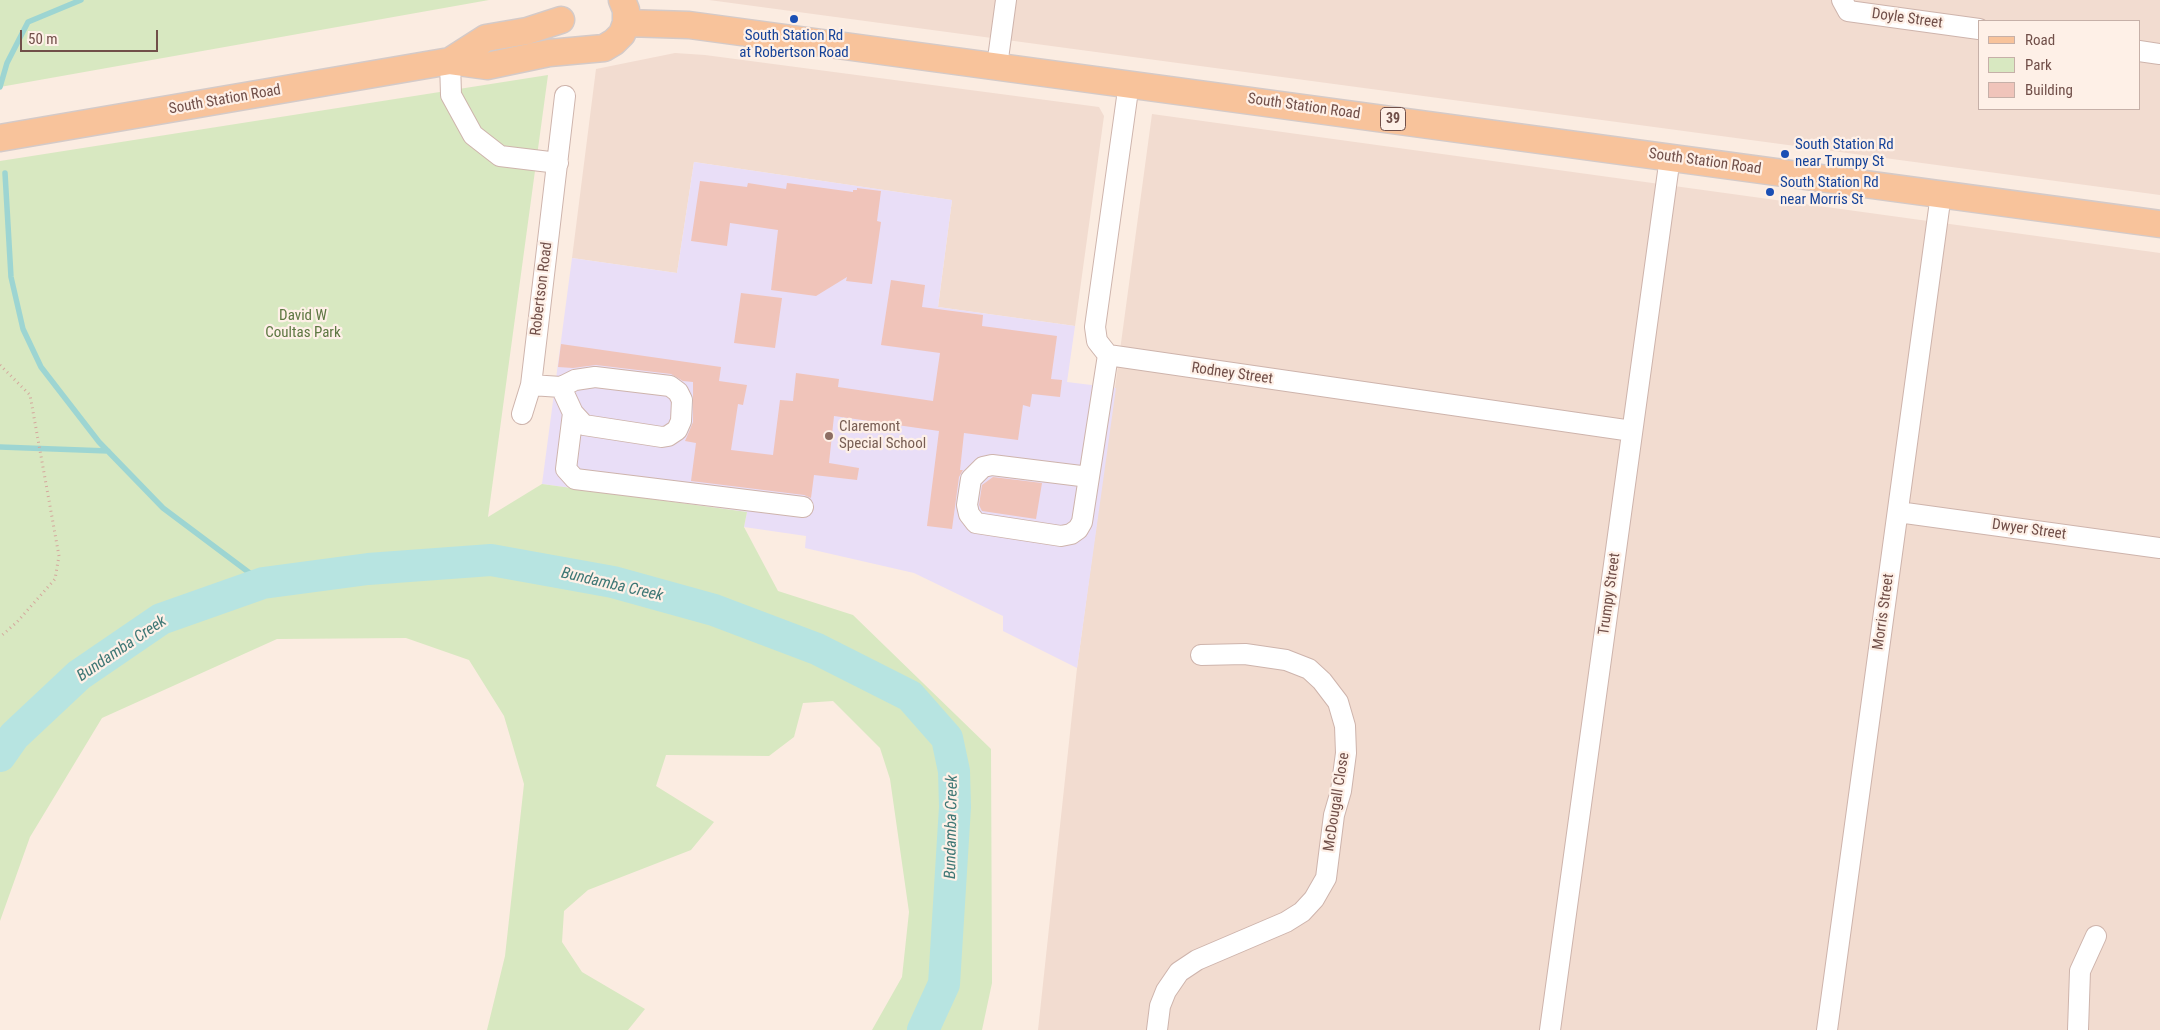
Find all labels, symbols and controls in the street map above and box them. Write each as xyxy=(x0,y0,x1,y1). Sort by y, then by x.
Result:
street label: Doyle Street xyxy=(1870,5,1944,33)
marker: South Station Rd at Robertson Road xyxy=(788,13,800,25)
scale bar xyxy=(22,20,160,52)
legend xyxy=(1978,20,2140,110)
place label: South Station Rd at Robertson Road xyxy=(739,27,849,62)
text: 50 m xyxy=(28,30,58,48)
text: Road xyxy=(2025,31,2055,49)
text: Park xyxy=(2025,56,2052,74)
street label: South Station Road xyxy=(168,81,282,119)
text: Building xyxy=(2025,81,2073,99)
street label: South Station Road xyxy=(1247,90,1361,124)
road number: 39 xyxy=(1380,108,1406,130)
place label: South Station Rd near Trumpy St xyxy=(1795,136,1894,171)
street label: South Station Road xyxy=(1648,145,1762,179)
marker: South Station Rd near Trumpy St xyxy=(1779,148,1791,160)
place label: South Station Rd near Morris St xyxy=(1780,174,1879,209)
marker: South Station Rd near Morris St xyxy=(1764,186,1776,198)
street label: Robertson Road xyxy=(527,241,557,337)
park label: David W Coultas Park xyxy=(265,307,341,342)
street label: Rodney Street xyxy=(1190,359,1274,389)
place label: Claremont Special School xyxy=(839,418,926,453)
marker: Claremont Special School xyxy=(823,430,835,442)
street label: Dwyer Street xyxy=(1991,516,2067,544)
street label: Trumpy Street xyxy=(1595,552,1625,636)
water label: Bundamba Creek xyxy=(559,564,665,606)
street label: Morris Street xyxy=(1870,573,1898,651)
water label: Bundamba Creek xyxy=(74,612,170,686)
street label: McDougall Close xyxy=(1320,751,1354,853)
water label: Bundamba Creek xyxy=(941,775,963,879)

